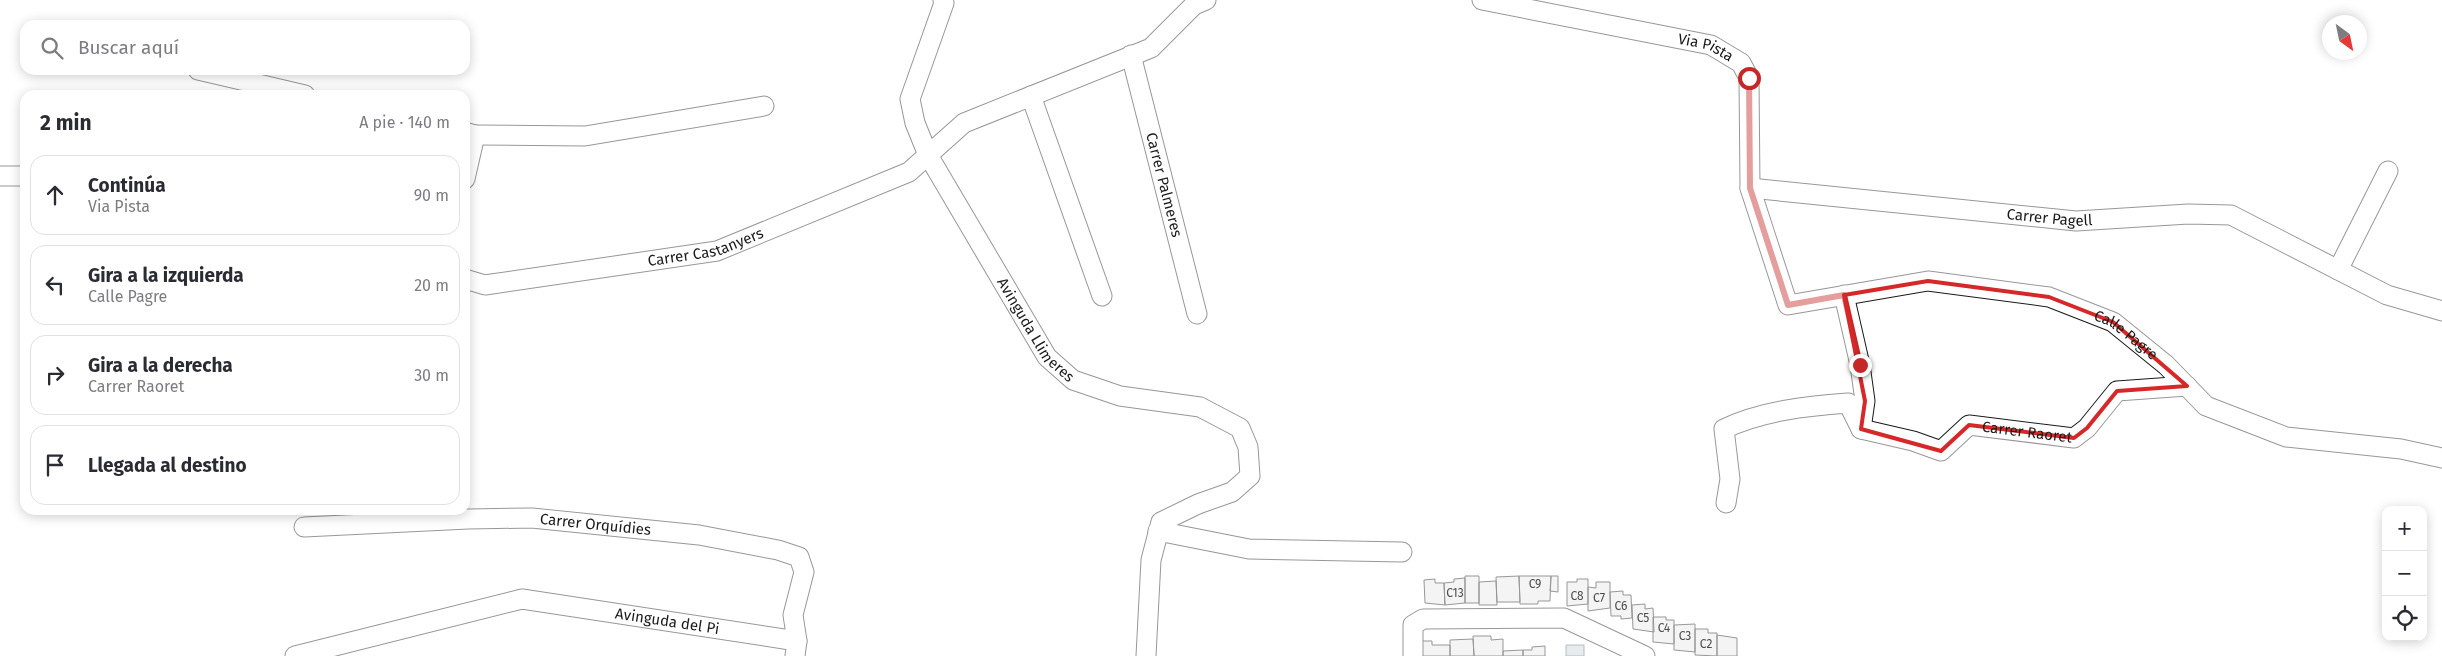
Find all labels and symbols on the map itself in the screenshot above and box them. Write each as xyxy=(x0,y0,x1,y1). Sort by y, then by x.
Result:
north arrow xyxy=(2322,15,2367,60)
street label: Via Pista xyxy=(1676,30,1737,65)
route start xyxy=(1738,67,1761,90)
street label: Carrer Palmeres xyxy=(1142,131,1186,239)
street label: Carrer Pagell xyxy=(2006,205,2093,230)
street label: Carrer Castanyers xyxy=(647,224,766,270)
street label: Avinguda Llimeres xyxy=(993,274,1078,386)
street label: Calle Pagre xyxy=(2092,307,2161,364)
route end xyxy=(1849,354,1872,377)
street label: Carrer Raoret xyxy=(1981,418,2074,447)
street label: Carrer Orquídies xyxy=(539,510,652,539)
house number: C9 xyxy=(1529,577,1541,591)
house number: C13 xyxy=(1446,586,1464,600)
house number: C8 xyxy=(1570,589,1584,603)
house number: C7 xyxy=(1593,591,1605,605)
house number: C6 xyxy=(1615,599,1627,613)
street label: Avinguda del Pi xyxy=(614,604,721,638)
house number: C5 xyxy=(1637,611,1649,625)
house number: C4 xyxy=(1658,621,1671,635)
house number: C3 xyxy=(1679,629,1691,643)
house number: C2 xyxy=(1700,637,1712,651)

